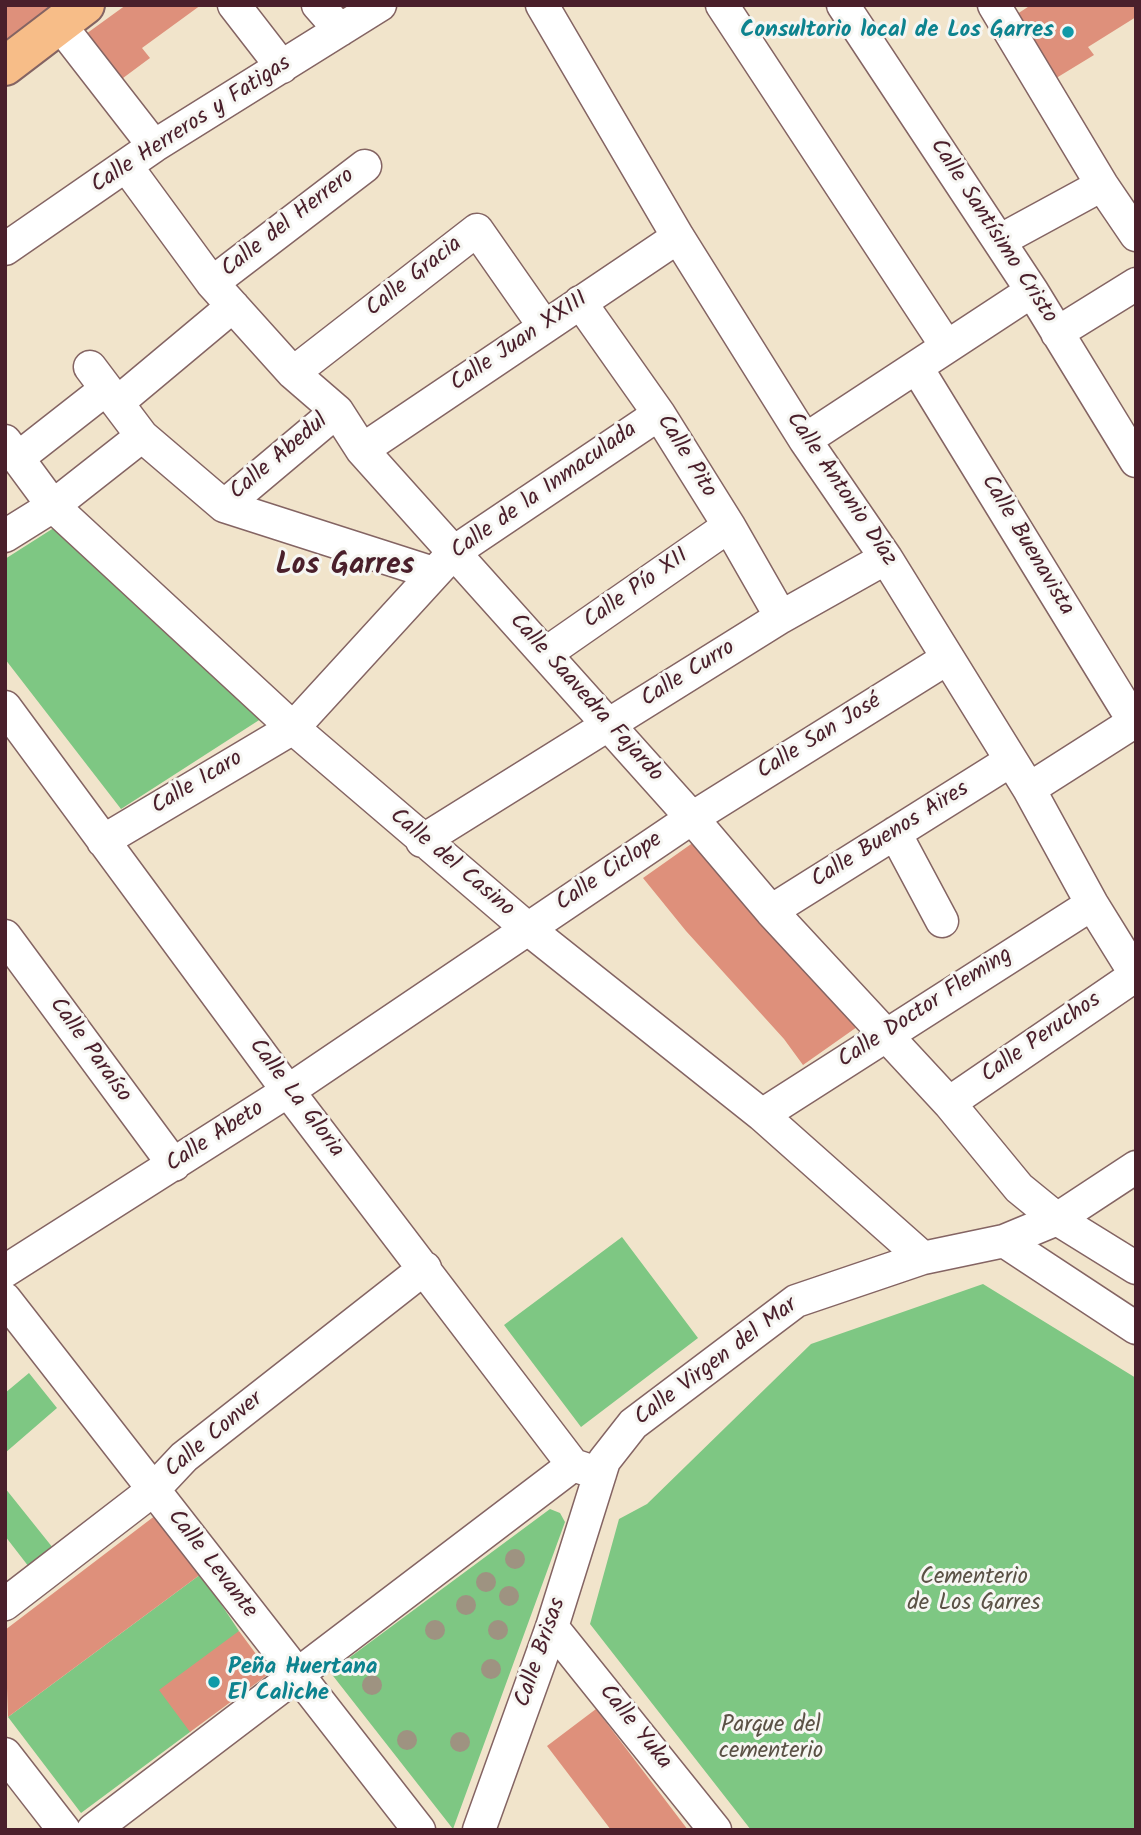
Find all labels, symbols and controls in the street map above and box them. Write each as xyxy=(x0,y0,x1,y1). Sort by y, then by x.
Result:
place label: Consultorio local de Los Garres xyxy=(740,18,1054,46)
marker: Consultorio local de Los Garres xyxy=(1060,24,1076,40)
street label: Calle Herreros y Fatigas xyxy=(87,51,297,201)
street label: Calle Santísimo Cristo xyxy=(922,135,1062,329)
street label: Calle del Herrero xyxy=(217,163,361,285)
street label: Calle Gracia xyxy=(361,232,469,324)
street label: Calle Juan XXIII xyxy=(446,287,594,399)
street label: Calle Antonio Díaz xyxy=(778,408,902,572)
street label: Calle Abedul xyxy=(225,409,335,507)
street label: Calle Pito xyxy=(649,410,721,504)
street label: Calle de la Inmaculada xyxy=(447,417,643,567)
street label: Calle Buenavista xyxy=(973,471,1079,621)
street label: Calle Pío XII xyxy=(579,544,695,636)
district label: Los Garres xyxy=(275,550,415,586)
street label: Calle Saavedra Fajardo xyxy=(502,609,668,789)
street label: Calle Curro xyxy=(637,635,741,715)
street label: Calle San José xyxy=(753,689,887,787)
street label: Calle Icaro xyxy=(147,746,249,822)
street label: Calle Buenos Aires xyxy=(807,777,975,895)
street label: Calle del Casino xyxy=(383,804,519,924)
street label: Calle Ciclope xyxy=(552,827,668,919)
street label: Calle Doctor Fleming xyxy=(834,942,1018,1076)
street label: Calle Peruchos xyxy=(977,988,1107,1090)
street label: Calle Paraíso xyxy=(42,993,136,1109)
street label: Calle La Gloria xyxy=(241,1034,349,1164)
street label: Calle Abeto xyxy=(162,1096,270,1180)
street label: Calle Virgen del Mar xyxy=(630,1293,804,1433)
street label: Calle Conver xyxy=(160,1387,270,1485)
street label: Calle Levante xyxy=(160,1505,262,1625)
park label: Cementerio de Los Garres xyxy=(907,1565,1041,1619)
street label: Calle Brisas xyxy=(510,1595,574,1711)
place label: Peña Huertana El Caliche xyxy=(228,1655,377,1709)
marker: Peña Huertana El Caliche xyxy=(206,1674,222,1690)
street label: Calle Yuka xyxy=(591,1680,677,1776)
park label: Parque del cementerio xyxy=(719,1713,823,1767)

